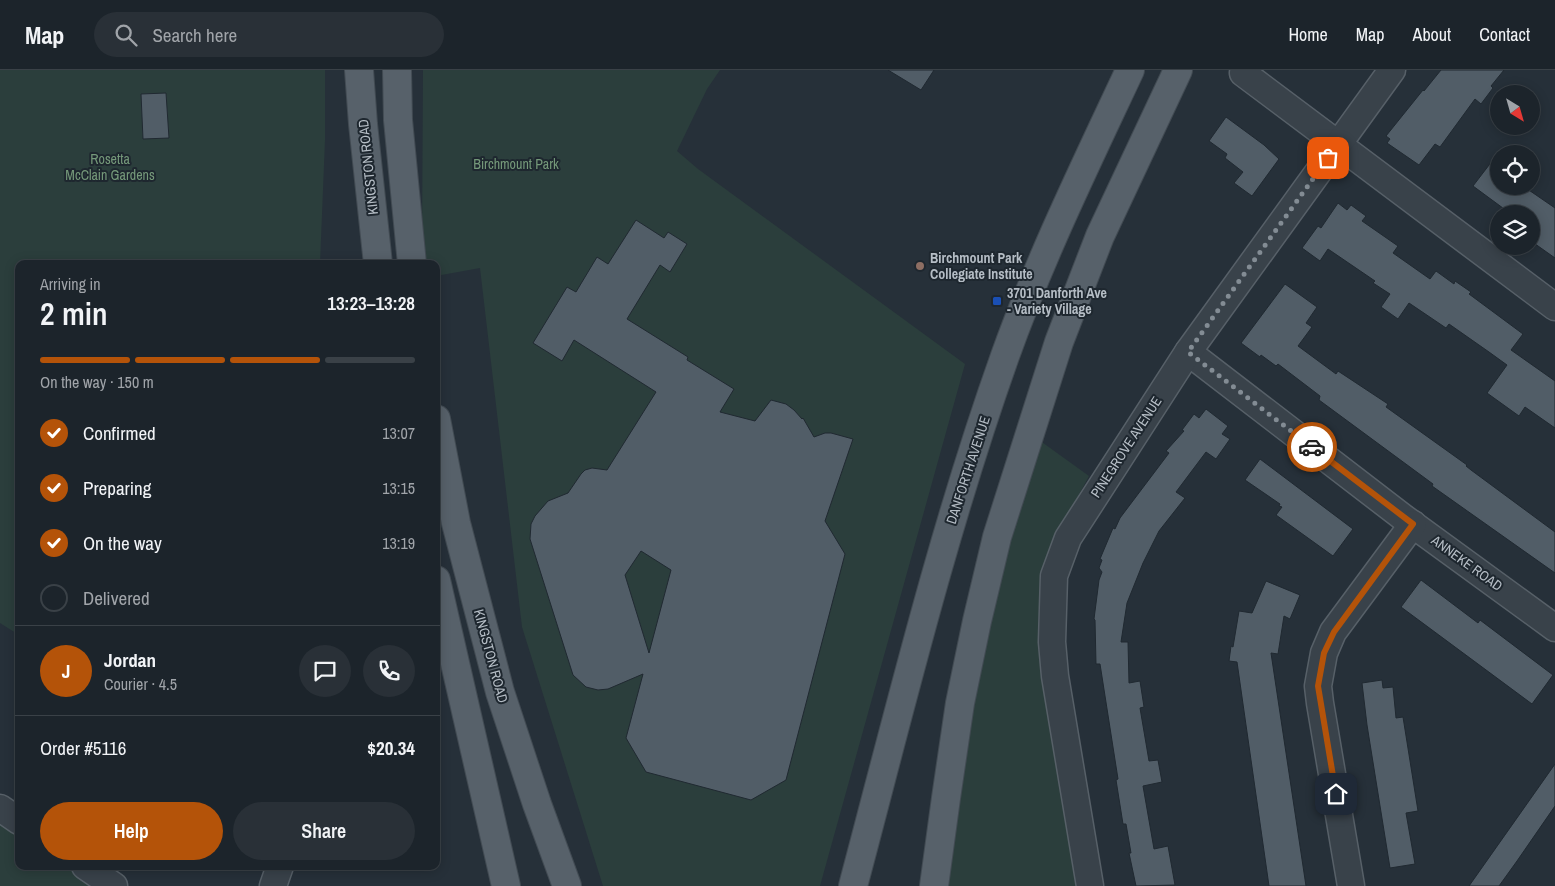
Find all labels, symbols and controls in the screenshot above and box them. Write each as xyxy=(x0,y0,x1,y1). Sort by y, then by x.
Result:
search box xyxy=(94,12,444,57)
text: Map xyxy=(25,19,64,51)
icon: search xyxy=(112,21,140,49)
text: Search here xyxy=(152,22,237,48)
text: Home xyxy=(1288,22,1328,47)
text: Map xyxy=(1356,22,1385,47)
text: About xyxy=(1413,22,1451,47)
text: Contact xyxy=(1479,22,1530,47)
north arrow xyxy=(1490,85,1540,135)
map controls xyxy=(1490,85,1540,255)
street label: KINGSTON ROAD xyxy=(354,118,382,216)
pin xyxy=(1307,137,1349,179)
icon: bag xyxy=(1314,144,1342,172)
button: locate xyxy=(1490,145,1540,195)
park label: Rosetta McClain Gardens xyxy=(65,150,155,184)
park label: Birchmount Park xyxy=(473,155,559,173)
button: layers xyxy=(1490,205,1540,255)
place label: Birchmount Park Collegiate Institute xyxy=(930,249,1033,283)
marker: Birchmount Park Collegiate Institute xyxy=(914,260,926,272)
text: Arriving in xyxy=(40,273,101,295)
place label: 3701 Danforth Ave - Variety Village xyxy=(1007,284,1107,318)
text: 13:23–13:28 xyxy=(327,290,415,316)
text: 2 min xyxy=(40,292,108,335)
marker: 3701 Danforth Ave - Variety Village xyxy=(991,295,1003,307)
text: On the way · 150 m xyxy=(40,371,154,393)
street label: PINEGROVE AVENUE xyxy=(1087,393,1165,501)
street label: DANFORTH AVENUE xyxy=(942,414,994,526)
icon: check xyxy=(40,419,68,447)
text: Confirmed xyxy=(83,420,156,446)
text: 13:07 xyxy=(382,422,415,444)
courier xyxy=(1287,422,1337,472)
icon: car xyxy=(1298,433,1326,461)
icon: check xyxy=(40,474,68,502)
text: Preparing xyxy=(83,475,151,501)
text: 13:15 xyxy=(382,477,415,499)
icon: check xyxy=(40,529,68,557)
text: On the way xyxy=(83,530,162,556)
street label: ANNEKE ROAD xyxy=(1427,531,1506,595)
text: 13:19 xyxy=(382,532,415,554)
text: Delivered xyxy=(83,585,150,611)
street label: KINGSTON ROAD xyxy=(470,607,512,705)
button: chat xyxy=(299,645,351,697)
button: phone xyxy=(363,645,415,697)
text: Jordan xyxy=(104,647,156,673)
text: J xyxy=(62,658,70,684)
text: Courier · 4.5 xyxy=(104,673,177,695)
text: Order #5116 xyxy=(40,735,126,761)
text: $20.34 xyxy=(367,735,415,761)
pin xyxy=(1315,773,1357,815)
icon: home xyxy=(1322,780,1350,808)
button: Help xyxy=(40,802,223,860)
button: Share xyxy=(233,802,415,860)

